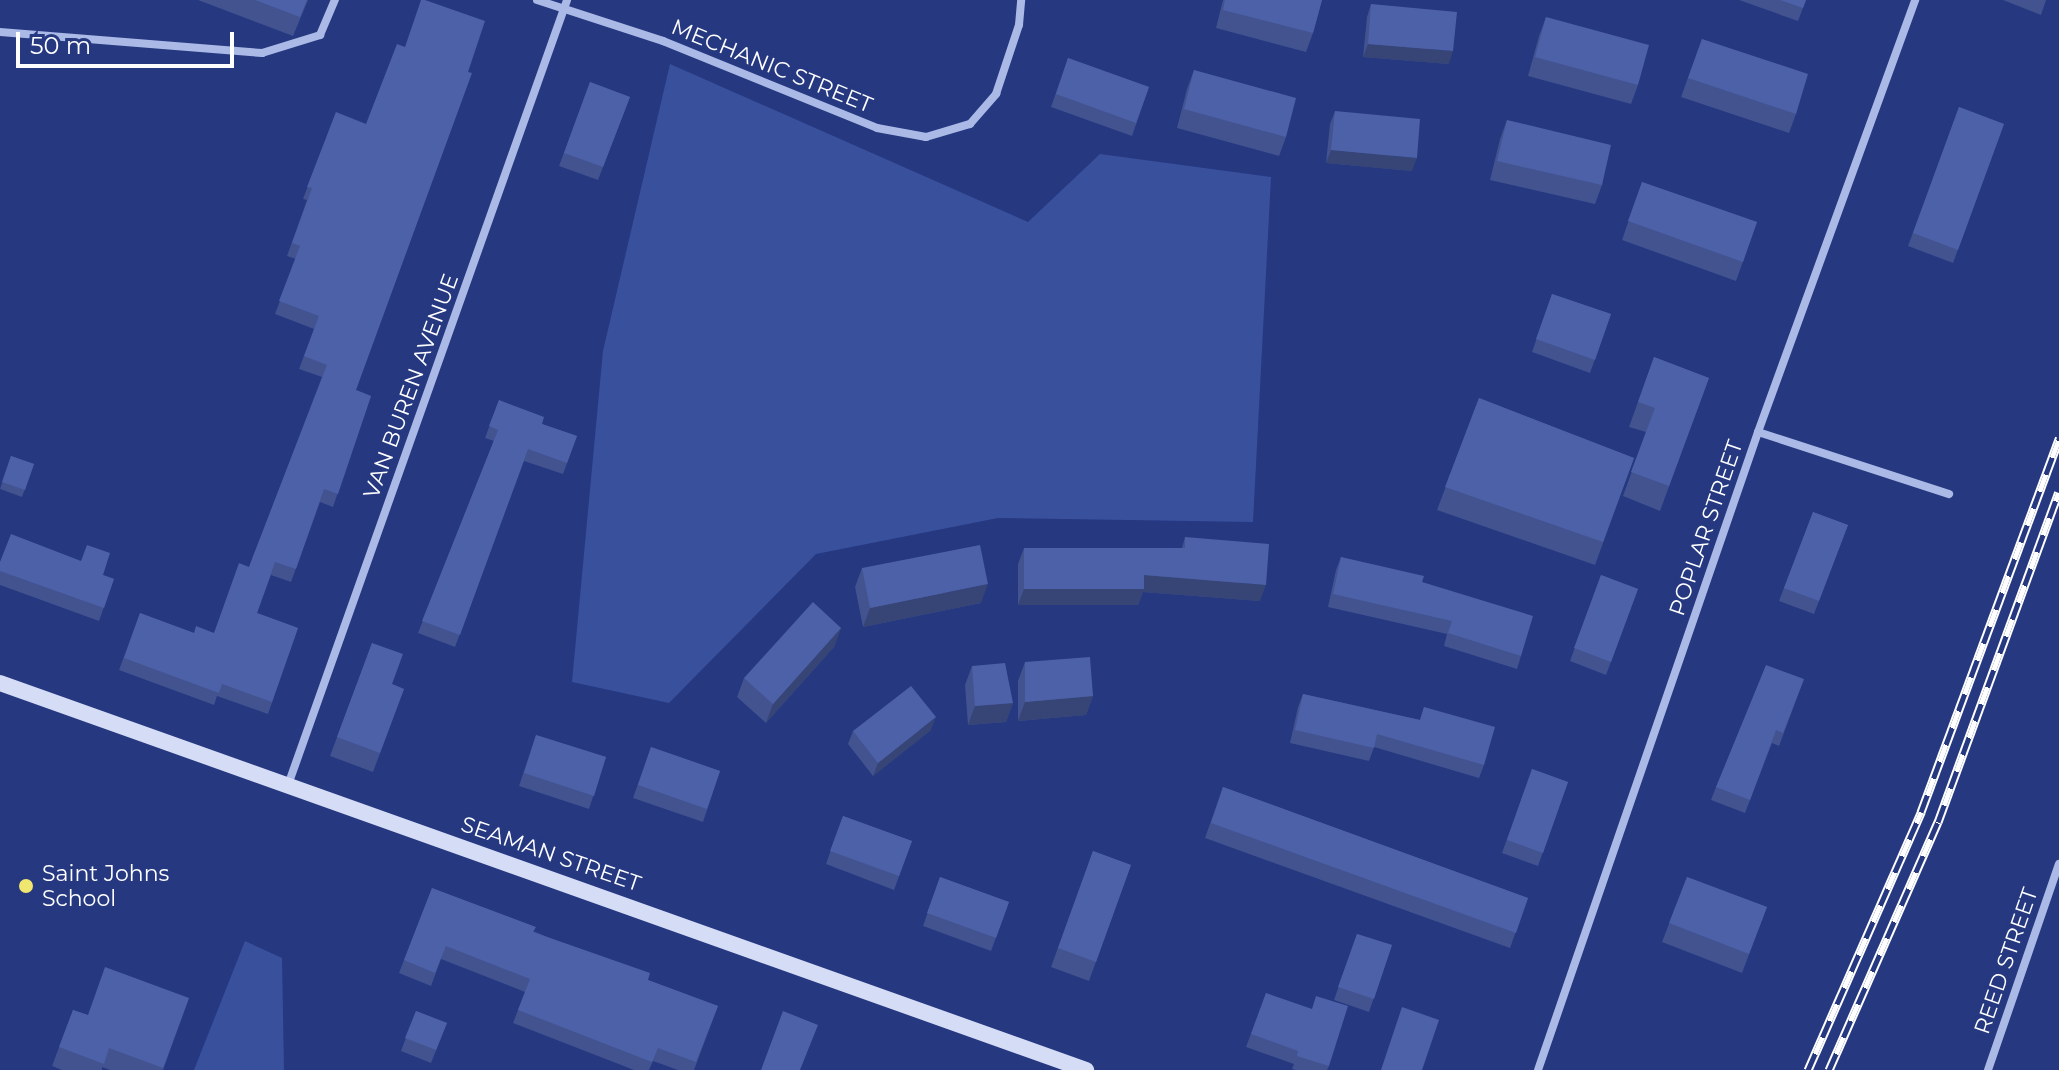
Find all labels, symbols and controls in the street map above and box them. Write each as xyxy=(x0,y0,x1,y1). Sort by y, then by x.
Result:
street label: MECHANIC STREET xyxy=(668,14,876,118)
scale bar xyxy=(20,16,238,66)
text: 50 m xyxy=(30,31,91,60)
street label: VAN BUREN AVENUE xyxy=(358,270,464,502)
street label: POPLAR STREET xyxy=(1664,437,1748,619)
street label: SEAMAN STREET xyxy=(458,811,644,897)
place label: Saint Johns School xyxy=(42,860,169,912)
marker: Saint Johns School xyxy=(17,877,35,895)
street label: REED STREET xyxy=(1969,884,2043,1038)

